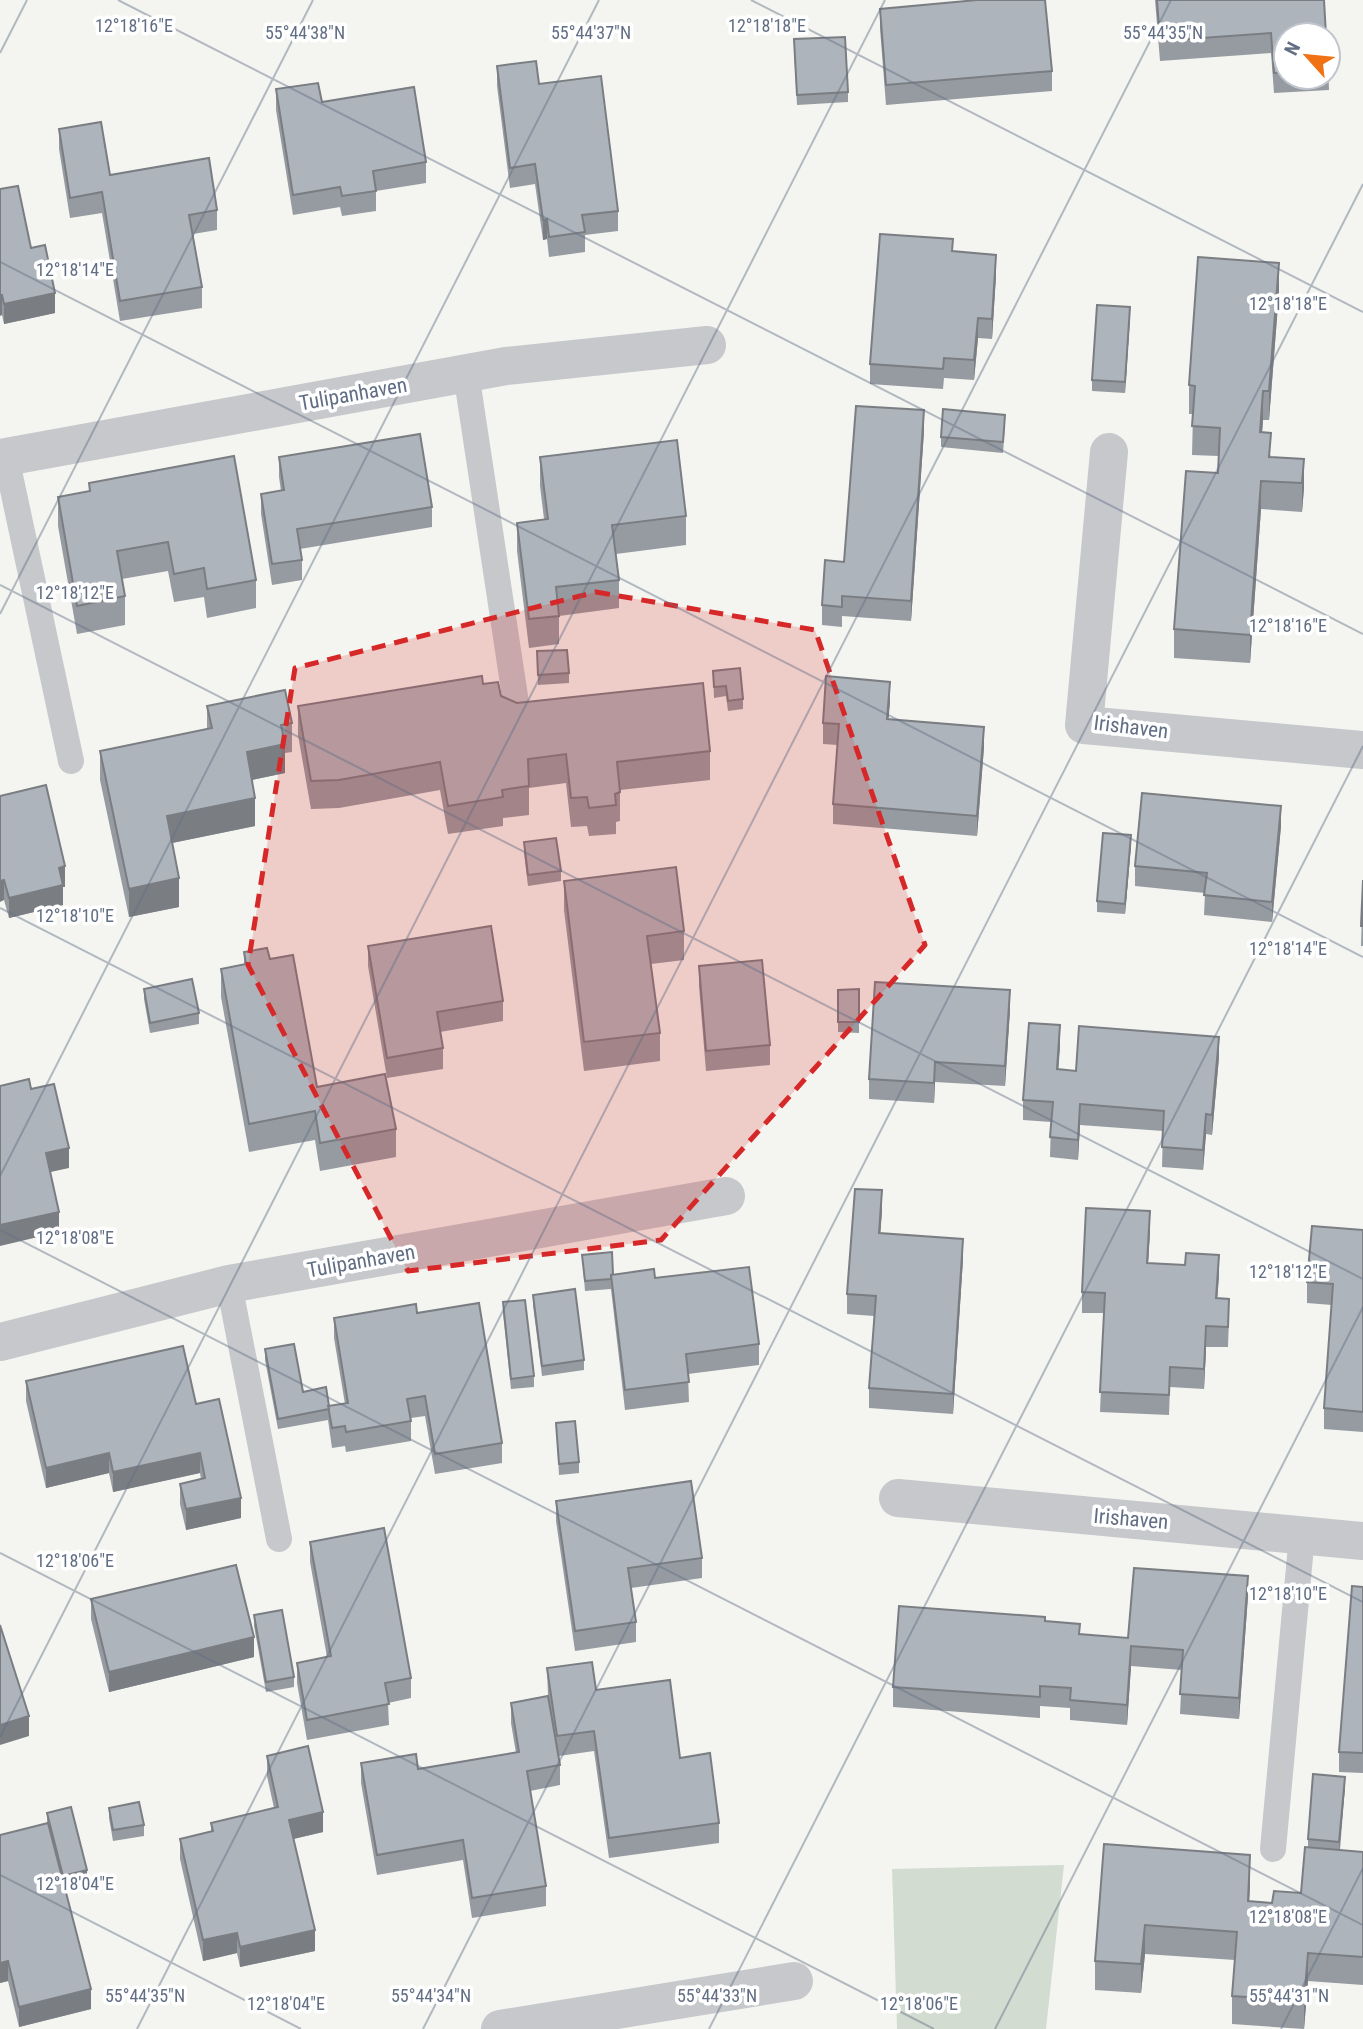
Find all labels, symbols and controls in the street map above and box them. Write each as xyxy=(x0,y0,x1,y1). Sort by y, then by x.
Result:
text: 12°18'16"E xyxy=(95,15,173,36)
text: 12°18'18"E xyxy=(728,15,806,36)
north arrow xyxy=(1272,21,1342,91)
text: 55°44'38"N xyxy=(265,22,345,43)
text: 55°44'37"N xyxy=(551,22,631,43)
text: 55°44'35"N xyxy=(1123,22,1203,43)
text: N xyxy=(1279,38,1305,59)
text: 12°18'14"E xyxy=(36,259,114,280)
text: 12°18'18"E xyxy=(1249,293,1327,314)
street label: Tulipanhaven xyxy=(297,373,409,415)
text: 12°18'12"E xyxy=(36,582,114,603)
text: 12°18'16"E xyxy=(1249,615,1327,636)
street label: Irishaven xyxy=(1092,711,1170,743)
text: 12°18'10"E xyxy=(36,905,114,926)
text: 12°18'14"E xyxy=(1249,938,1327,959)
text: 12°18'08"E xyxy=(36,1227,114,1248)
street label: Tulipanhaven xyxy=(305,1240,417,1282)
text: 12°18'12"E xyxy=(1249,1261,1327,1282)
street label: Irishaven xyxy=(1093,1504,1169,1534)
text: 12°18'06"E xyxy=(36,1550,114,1571)
text: 12°18'10"E xyxy=(1249,1583,1327,1604)
text: 12°18'04"E xyxy=(36,1873,114,1894)
text: 12°18'08"E xyxy=(1249,1906,1327,1927)
text: 55°44'35"N xyxy=(105,1985,185,2006)
text: 55°44'34"N xyxy=(391,1985,471,2006)
text: 55°44'33"N xyxy=(677,1985,757,2006)
text: 55°44'31"N xyxy=(1249,1985,1329,2006)
text: 12°18'04"E xyxy=(247,1993,325,2014)
text: 12°18'06"E xyxy=(880,1993,958,2014)

